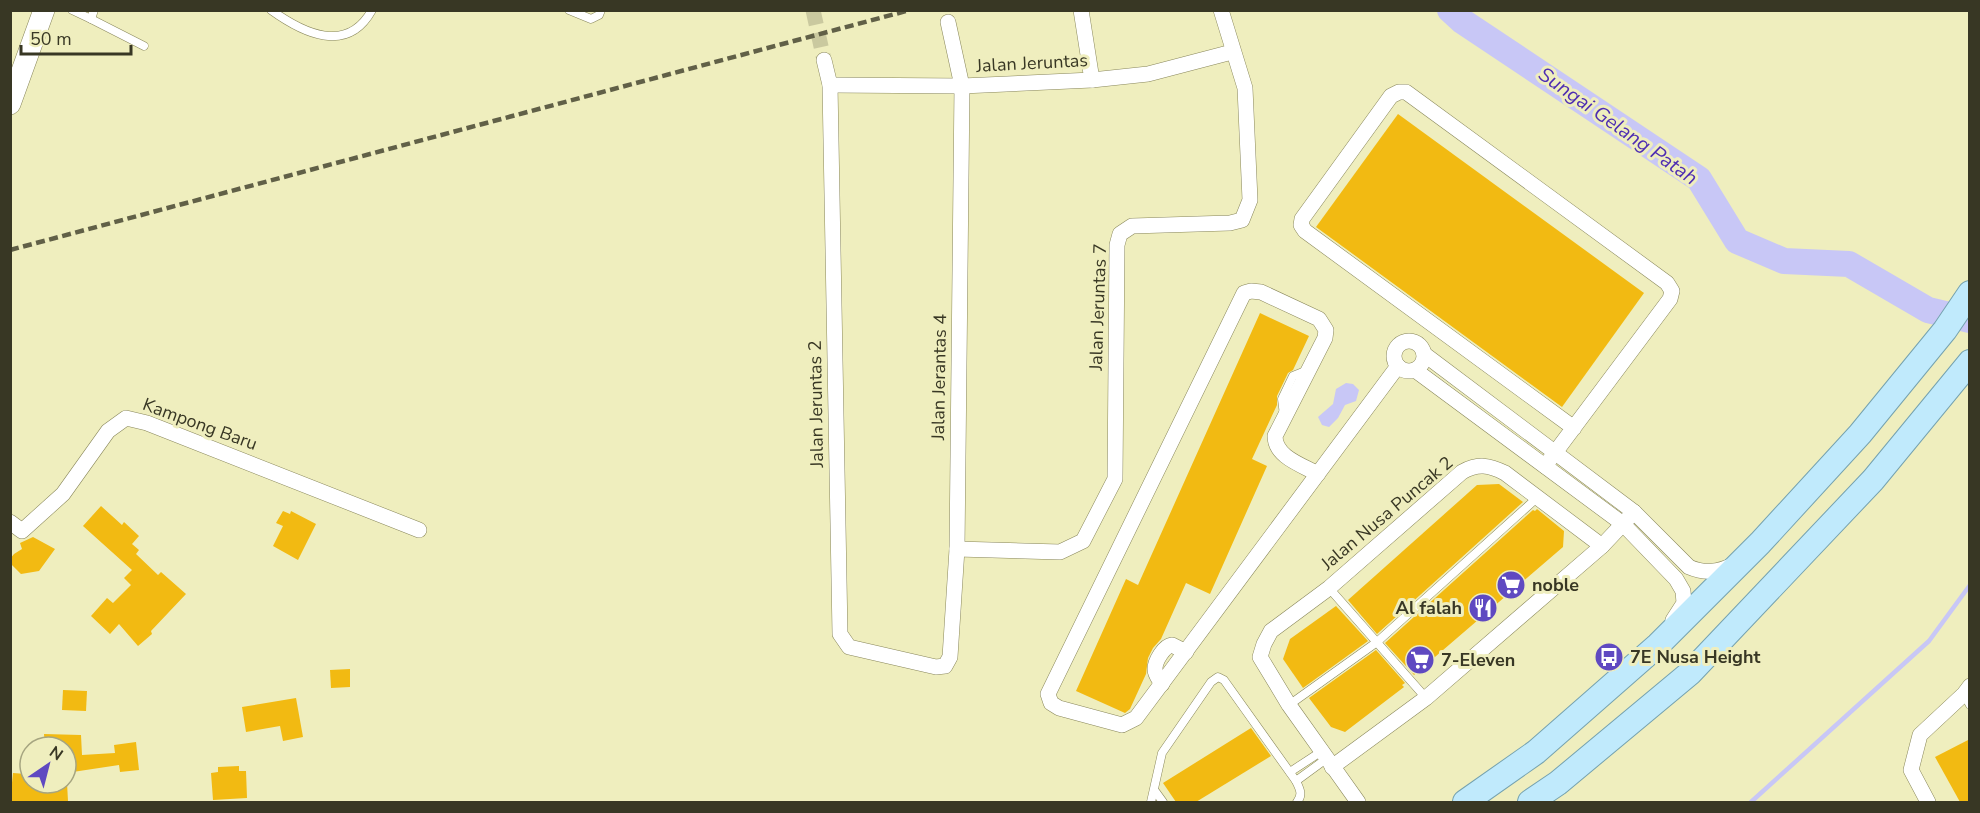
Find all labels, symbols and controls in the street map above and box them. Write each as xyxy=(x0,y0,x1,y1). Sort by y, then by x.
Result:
scale bar xyxy=(21,18,130,56)
text: 50 m xyxy=(30,27,72,51)
street label: Jalan Jeruntas xyxy=(975,48,1088,78)
water label: Sungai Gelang Patah xyxy=(1533,61,1703,191)
street label: Jalan Jeruntas 7 xyxy=(1084,243,1112,372)
street label: Jalan Jerantas 4 xyxy=(926,313,952,441)
street label: Jalan Jeruntas 2 xyxy=(803,340,829,469)
street label: Kampong Baru xyxy=(139,392,261,456)
street label: Jalan Nusa Puncak 2 xyxy=(1315,451,1458,576)
supermarket icon: noble xyxy=(1495,569,1527,601)
place label: noble xyxy=(1532,573,1579,597)
restaurant icon: Al falah xyxy=(1467,592,1499,624)
place label: Al falah xyxy=(1396,596,1462,620)
bus stop icon: 7E Nusa Height xyxy=(1593,641,1625,673)
supermarket icon: 7-Eleven xyxy=(1404,644,1436,676)
place label: 7E Nusa Height xyxy=(1630,645,1760,669)
place label: 7-Eleven xyxy=(1441,648,1515,672)
north arrow xyxy=(18,735,78,795)
text: N xyxy=(45,741,67,766)

